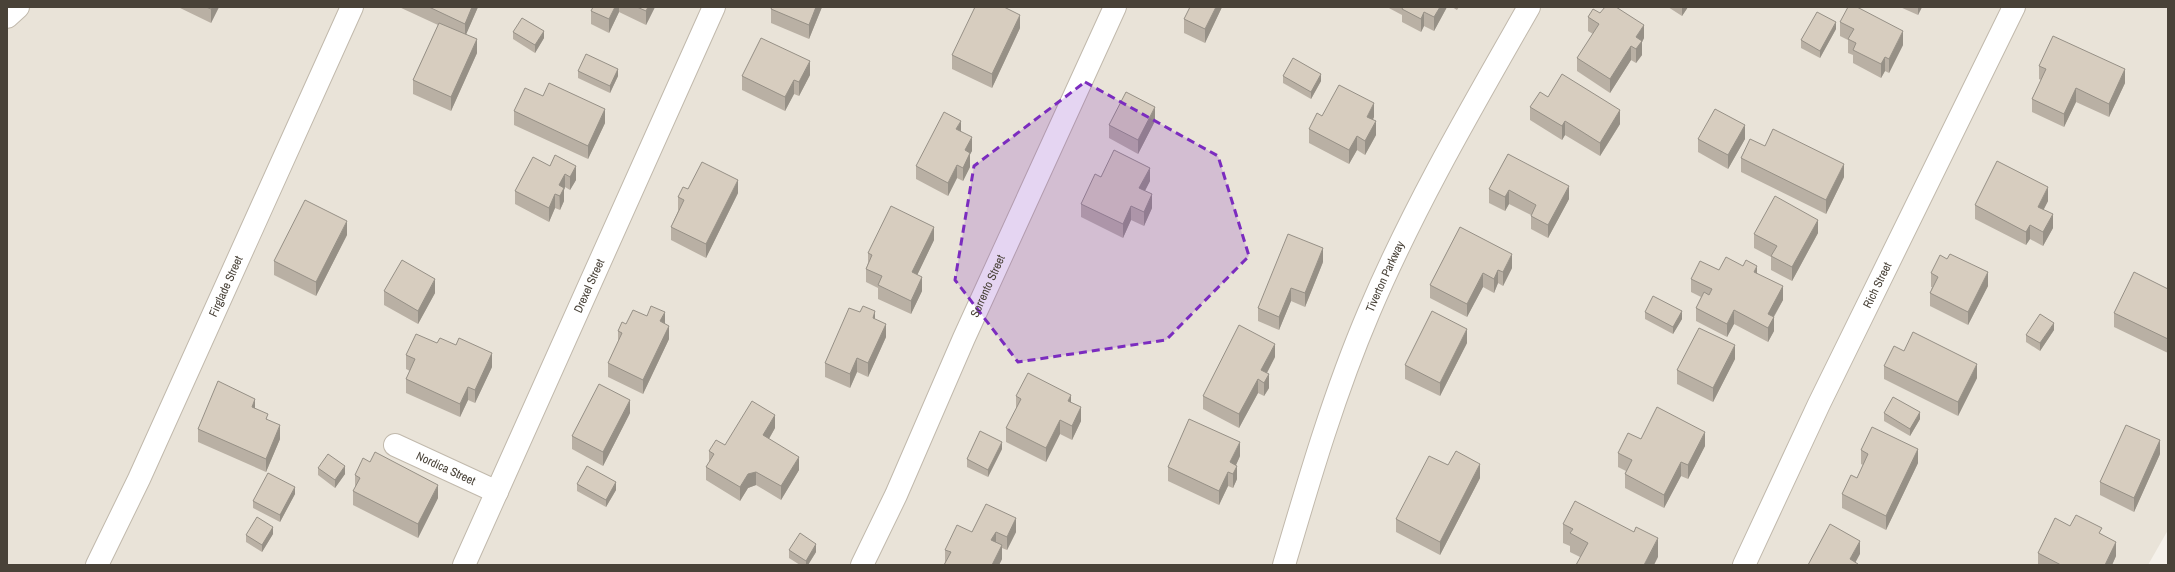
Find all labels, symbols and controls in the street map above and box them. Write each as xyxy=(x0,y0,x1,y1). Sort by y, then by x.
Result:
street label: Tiverton Parkway xyxy=(1362,238,1408,314)
street label: Sorrento Street xyxy=(967,252,1009,320)
street label: Firglade Street xyxy=(205,253,247,319)
street label: Drexel Street xyxy=(570,256,608,315)
street label: Rich Street xyxy=(1859,259,1896,311)
street label: Nordica Street xyxy=(414,448,478,489)

